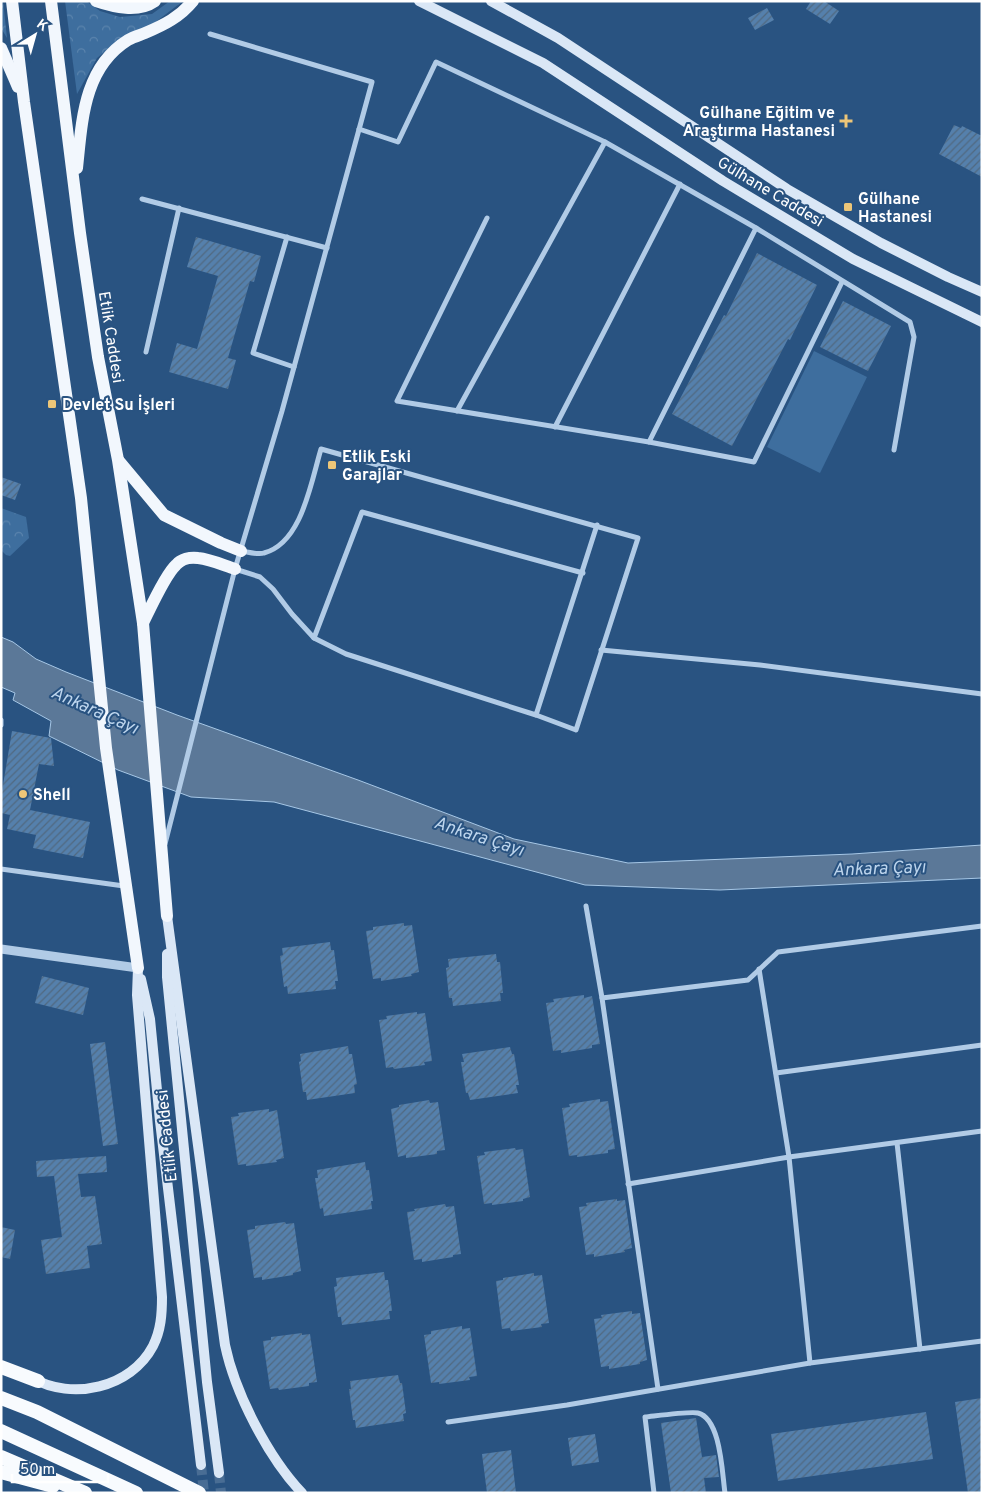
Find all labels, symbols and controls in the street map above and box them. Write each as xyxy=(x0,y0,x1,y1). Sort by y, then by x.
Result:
north arrow xyxy=(10,10,60,60)
text: K xyxy=(33,16,51,36)
place label: Gülhane Eğitim ve Araştırma Hastanesi xyxy=(683,104,835,142)
marker: Gülhane Eğitim ve Araştırma Hastanesi xyxy=(839,114,853,128)
street label: Gülhane Caddesi xyxy=(713,153,827,232)
place label: Gülhane Hastanesi xyxy=(858,190,932,228)
marker: Gülhane Hastanesi xyxy=(842,201,854,213)
street label: Etlik Caddesi xyxy=(93,290,127,385)
place label: Devlet Su İşleri xyxy=(62,394,175,416)
marker: Devlet Su İşleri xyxy=(46,398,58,410)
place label: Etlik Eski Garajlar xyxy=(342,448,411,486)
marker: Etlik Eski Garajlar xyxy=(326,459,338,471)
water label: Ankara Çayı xyxy=(47,682,142,741)
place label: Shell xyxy=(33,786,71,806)
marker: Shell xyxy=(17,788,29,800)
water label: Ankara Çayı xyxy=(431,812,527,863)
water label: Ankara Çayı xyxy=(832,856,926,883)
street label: Etlik Caddesi xyxy=(153,1089,183,1183)
scale bar xyxy=(12,1452,109,1484)
text: 50 m xyxy=(20,1461,55,1480)

